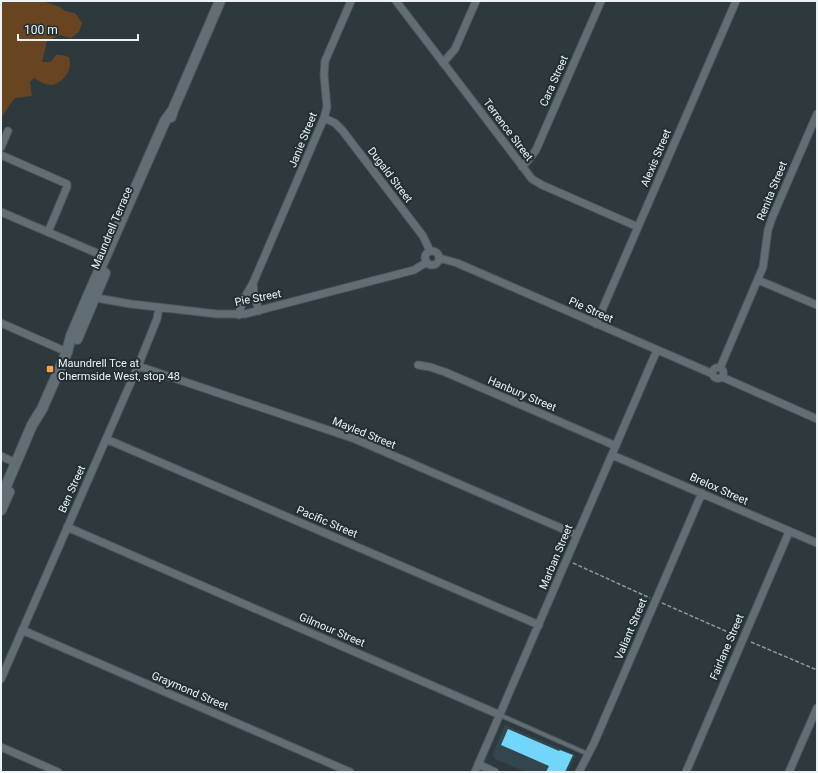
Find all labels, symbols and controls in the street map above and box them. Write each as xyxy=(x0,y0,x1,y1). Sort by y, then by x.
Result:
scale bar xyxy=(18,16,138,42)
text: 100 m xyxy=(24,23,58,37)
street label: Cara Street xyxy=(537,53,571,108)
street label: Terrence Street xyxy=(480,96,536,164)
street label: Janie Street xyxy=(286,110,320,170)
street label: Alexis Street xyxy=(638,127,674,189)
street label: Dugald Street xyxy=(365,145,415,206)
street label: Renita Street xyxy=(754,159,790,223)
street label: Maundrell Terrace xyxy=(89,185,135,271)
street label: Pie Street xyxy=(234,287,283,309)
street label: Pie Street xyxy=(567,294,616,326)
place label: Maundrell Tce at Chermside West, stop 48 xyxy=(58,357,180,383)
marker: Maundrell Tce at Chermside West, stop 48 xyxy=(45,364,55,374)
street label: Hanbury Street xyxy=(486,374,558,414)
street label: Mayled Street xyxy=(330,414,398,452)
street label: Ben Street xyxy=(56,463,88,515)
street label: Brelox Street xyxy=(688,470,750,508)
street label: Pacific Street xyxy=(295,503,360,541)
street label: Marban Street xyxy=(536,522,576,591)
street label: Valiant Street xyxy=(612,596,650,662)
street label: Gilmour Street xyxy=(297,610,367,650)
street label: Fairlane Street xyxy=(707,612,747,682)
street label: Graymond Street xyxy=(150,669,231,713)

